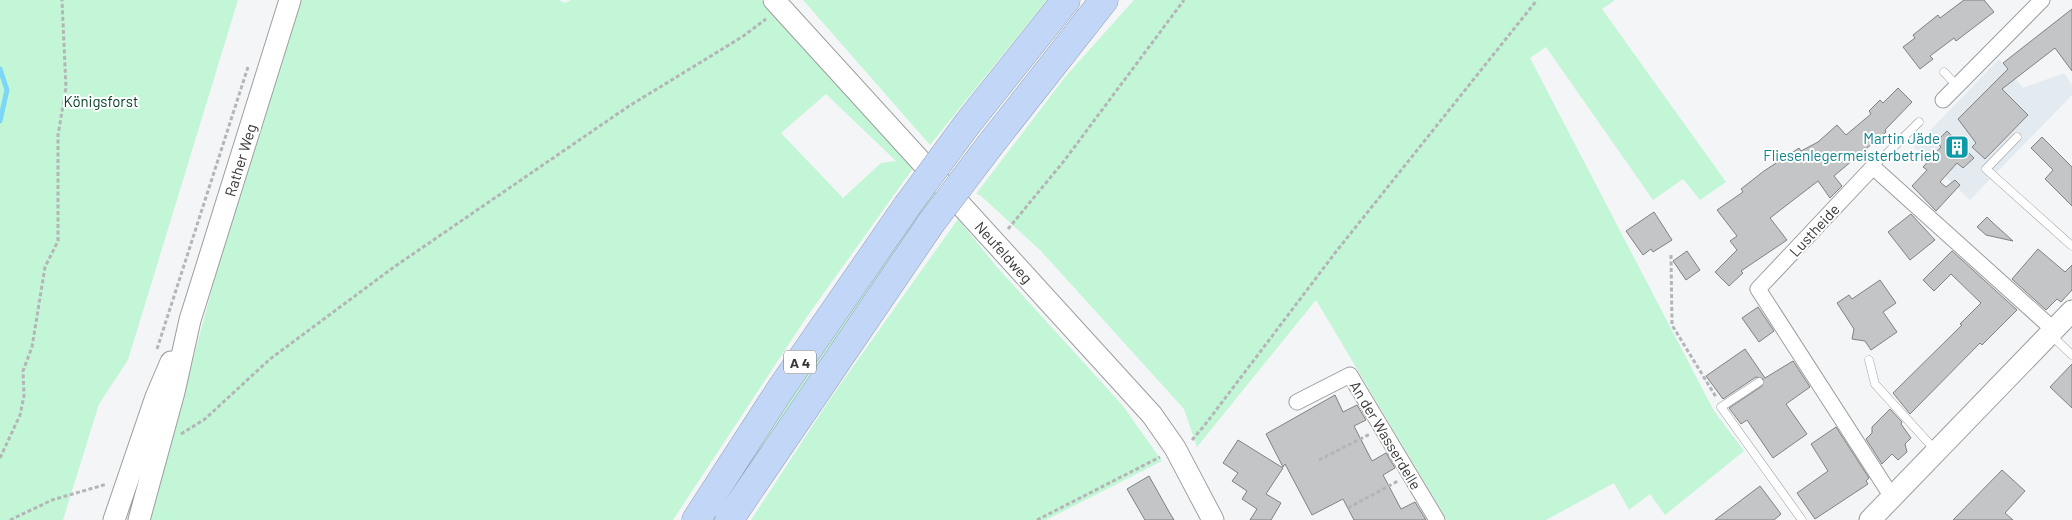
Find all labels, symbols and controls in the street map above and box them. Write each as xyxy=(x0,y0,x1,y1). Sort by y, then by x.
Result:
park label: Königsforst xyxy=(64,92,138,110)
street label: Rather Weg xyxy=(220,121,260,199)
place label: Martin Jäde Fliesenlegermeisterbetrieb xyxy=(1763,129,1940,164)
building icon: Martin Jäde Fliesenlegermeisterbetrieb xyxy=(1944,134,1970,160)
street label: Lustheide xyxy=(1785,200,1843,260)
street label: Neufeldweg xyxy=(972,217,1036,287)
road number: A 4 xyxy=(784,351,816,374)
street label: An der Wasserdelle xyxy=(1346,377,1426,493)

